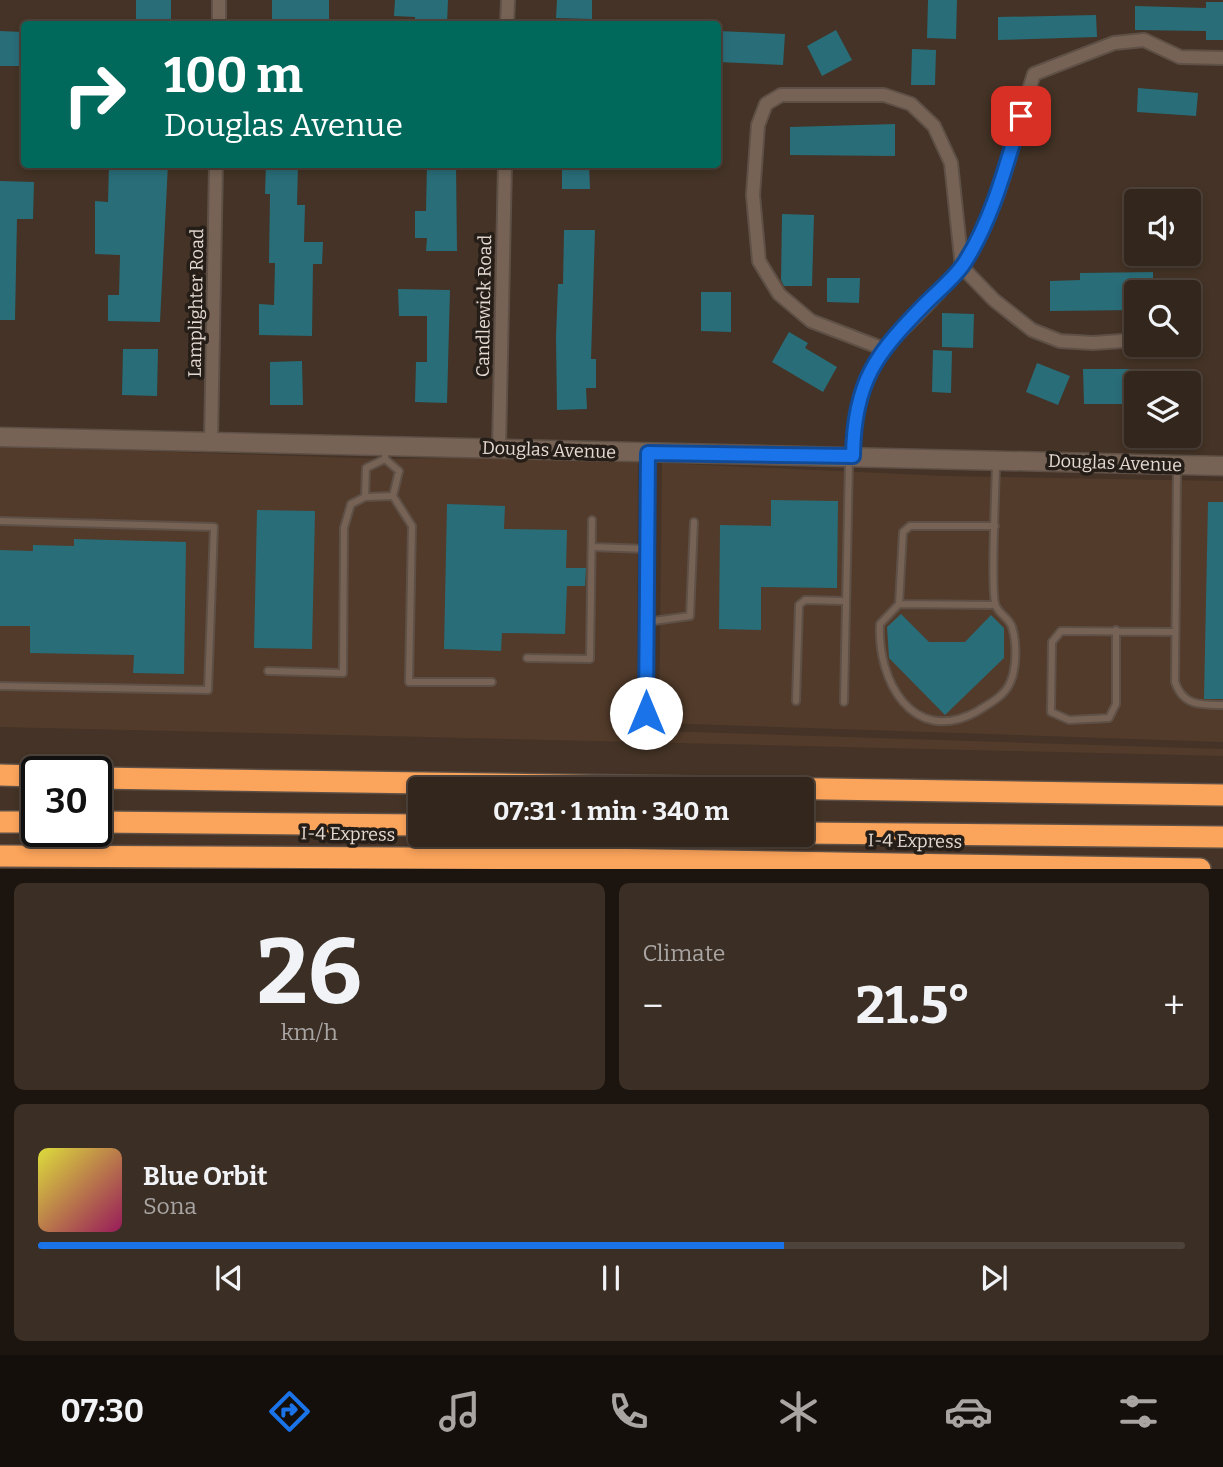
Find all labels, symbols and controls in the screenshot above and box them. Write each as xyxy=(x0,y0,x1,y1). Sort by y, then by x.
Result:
text: 100 m xyxy=(164,46,303,105)
icon: right xyxy=(49,49,140,140)
pin xyxy=(991,86,1051,146)
icon: arrive xyxy=(1002,97,1040,135)
text: Douglas Avenue xyxy=(164,106,403,144)
map controls xyxy=(1124,189,1201,448)
button: sound xyxy=(1124,189,1201,266)
street label: Lamplighter Road xyxy=(184,228,208,378)
street label: Candlewick Road xyxy=(472,234,496,377)
button: search xyxy=(1124,280,1201,357)
button: layers xyxy=(1124,371,1201,448)
street label: Douglas Avenue xyxy=(481,437,617,463)
street label: Douglas Avenue xyxy=(1047,450,1183,476)
position arrow xyxy=(609,676,683,750)
speed limit sign: 30 xyxy=(21,756,112,847)
text: 07:31 · 1 min · 340 m xyxy=(493,796,729,827)
street label: I-4 Express xyxy=(301,822,395,846)
street label: I-4 Express xyxy=(868,829,962,853)
text: 26 xyxy=(257,918,362,1027)
text: Climate xyxy=(643,939,725,967)
text: 21.5° xyxy=(856,974,971,1037)
text: − xyxy=(643,983,663,1029)
text: + xyxy=(1163,983,1185,1029)
text: km/h xyxy=(281,1018,338,1046)
text: Blue Orbit xyxy=(143,1161,267,1192)
text: Sona xyxy=(143,1192,197,1220)
icon: previous xyxy=(210,1259,248,1297)
icon: pause xyxy=(592,1259,630,1297)
icon: next xyxy=(975,1259,1013,1297)
icon: directions xyxy=(265,1387,314,1436)
icon: music xyxy=(435,1387,484,1436)
icon: phone xyxy=(604,1387,653,1436)
icon: climate xyxy=(774,1387,823,1436)
icon: car xyxy=(944,1387,993,1436)
icon: filters xyxy=(1114,1387,1163,1436)
text: 07:30 xyxy=(60,1392,144,1430)

